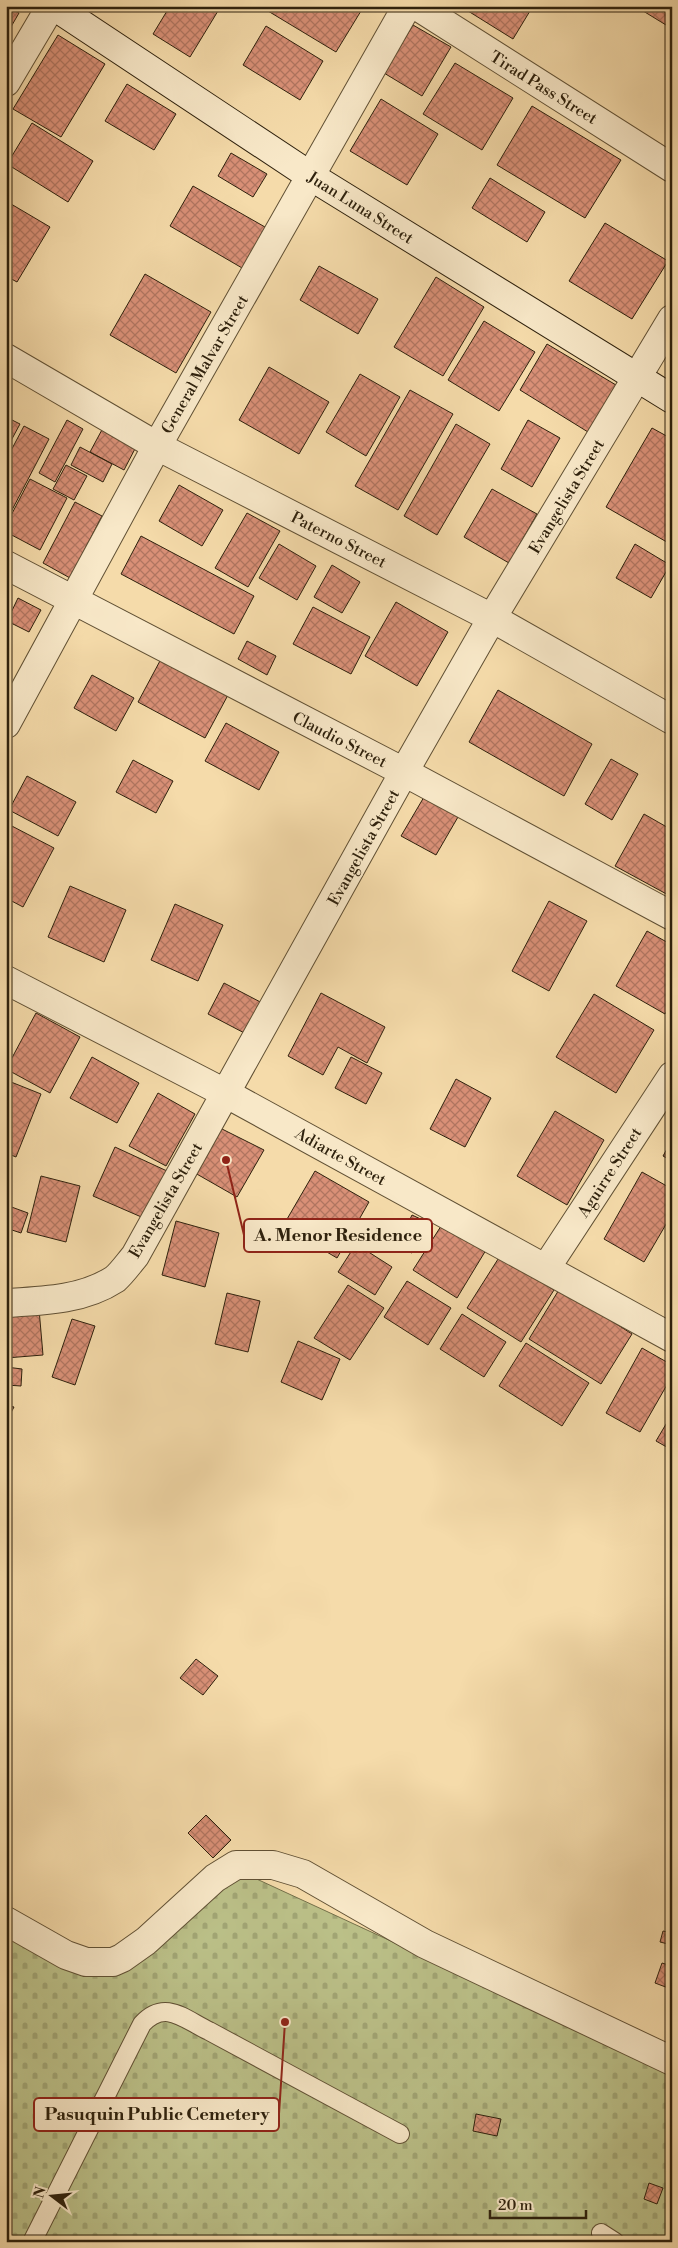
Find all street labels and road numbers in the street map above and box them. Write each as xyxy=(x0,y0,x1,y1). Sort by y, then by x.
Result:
street label: Tirad Pass Street xyxy=(486,47,601,129)
street label: Juan Luna Street xyxy=(303,167,417,249)
street label: General Malvar Street xyxy=(157,291,253,438)
street label: Evangelista Street xyxy=(525,435,609,557)
street label: Paterno Street xyxy=(288,507,390,573)
street label: Claudio Street xyxy=(289,708,390,772)
street label: Evangelista Street xyxy=(324,785,404,909)
street label: Adiarte Street xyxy=(291,1123,390,1190)
street label: Aguirre Street xyxy=(573,1124,646,1222)
street label: Evangelista Street xyxy=(125,1139,207,1262)

